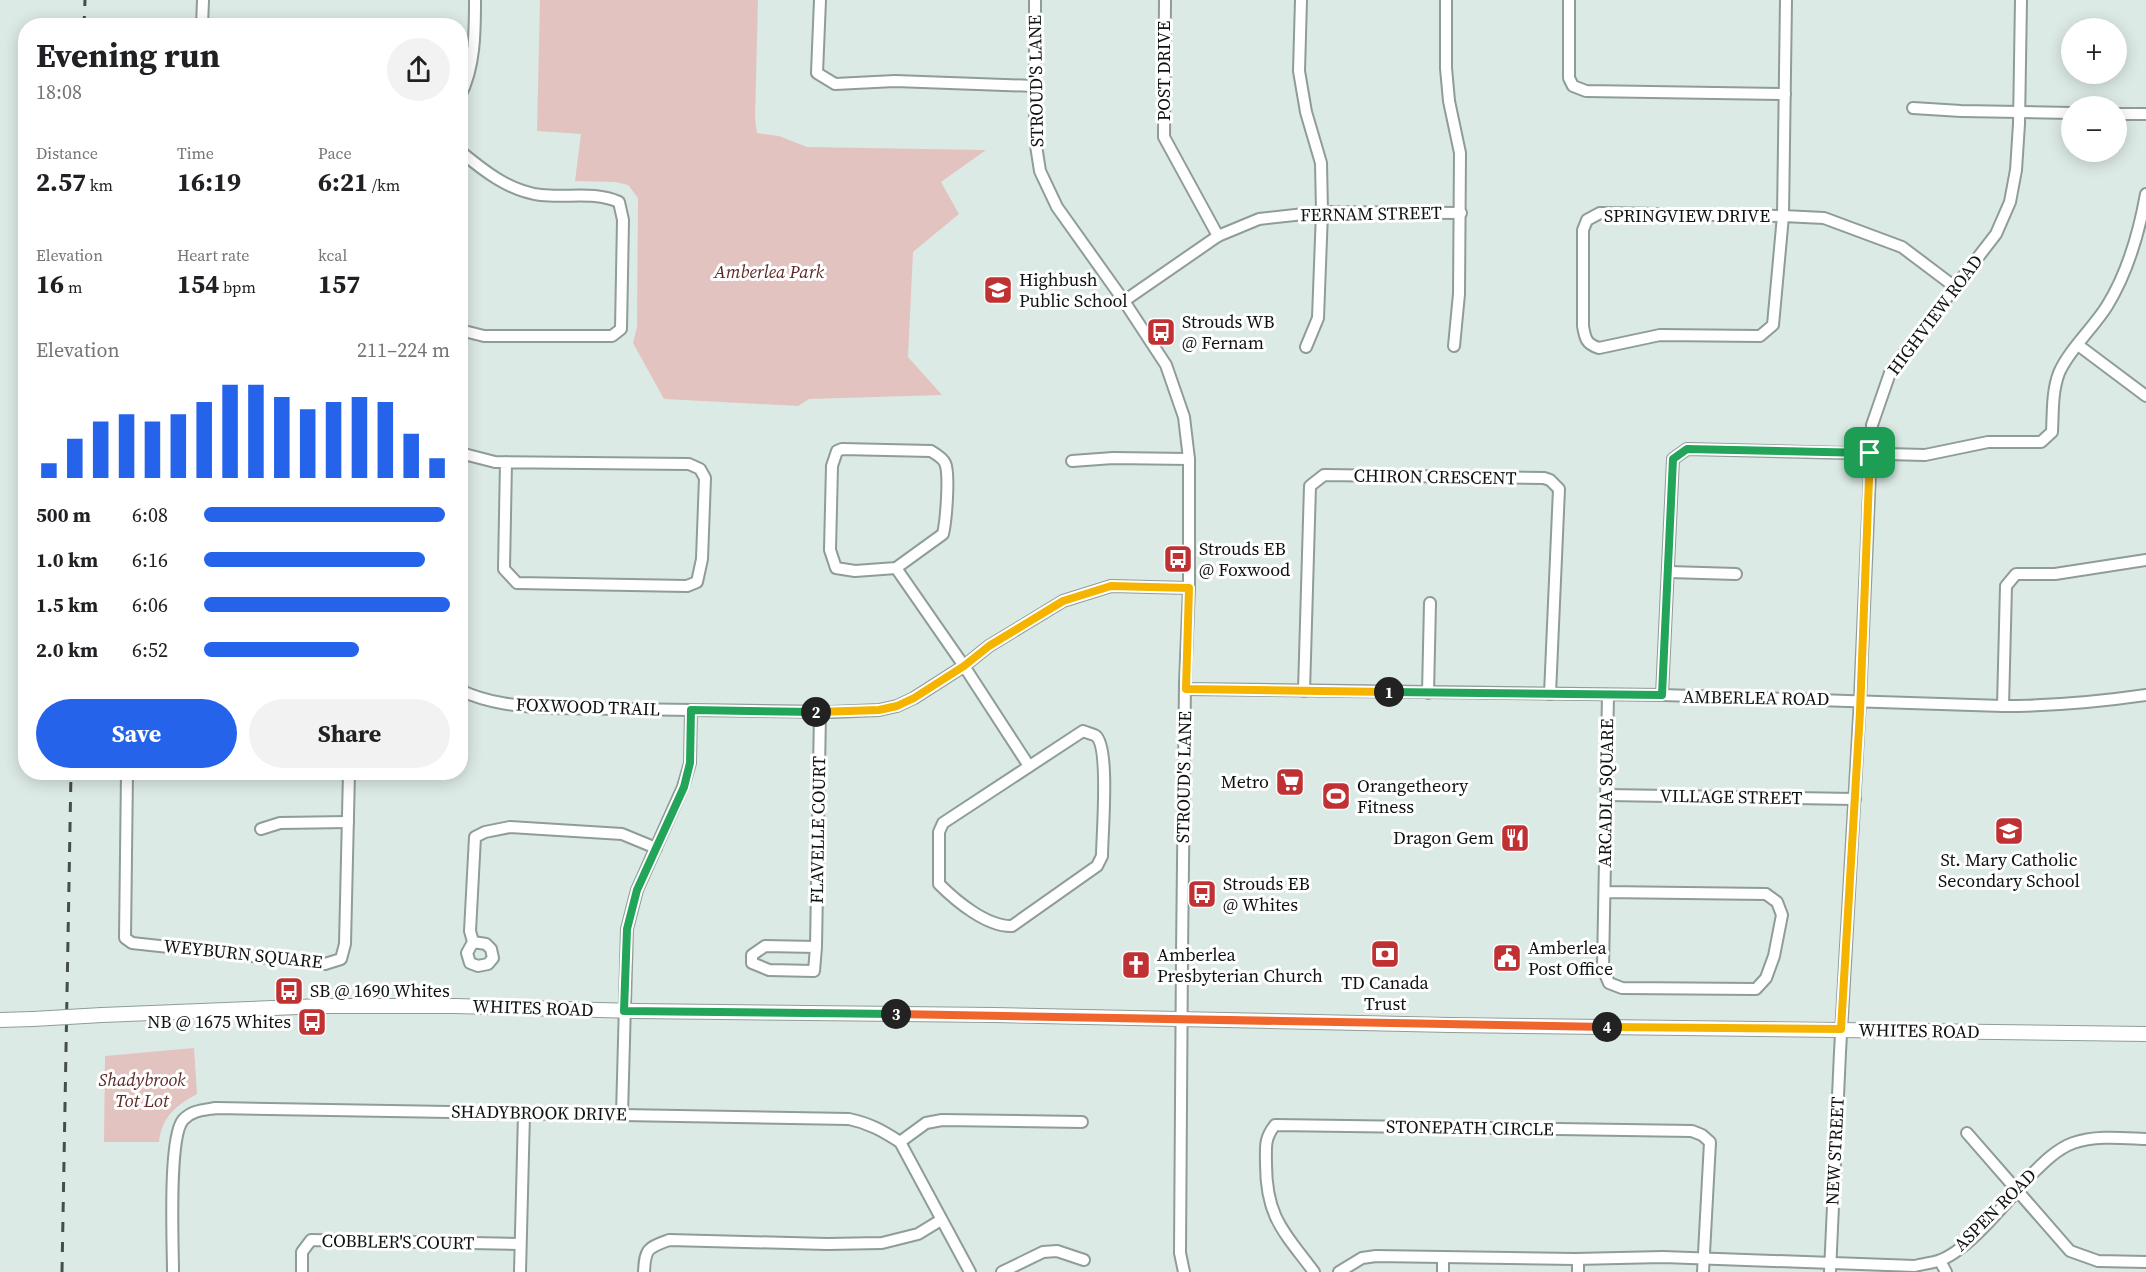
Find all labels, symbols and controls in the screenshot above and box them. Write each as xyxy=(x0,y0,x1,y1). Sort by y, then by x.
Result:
street label: STROUD'S LANE xyxy=(1022,15,1049,147)
map controls xyxy=(2061,18,2127,162)
button: + xyxy=(2061,18,2127,84)
street label: POST DRIVE xyxy=(1151,21,1176,121)
text: Evening run xyxy=(36,33,220,78)
button: share xyxy=(387,38,450,101)
text: 18:08 xyxy=(36,78,82,106)
button: − xyxy=(2061,96,2127,162)
text: Distance xyxy=(36,142,98,164)
text: Time xyxy=(177,142,214,164)
text: Pace xyxy=(318,142,352,164)
text: 2.57 xyxy=(36,164,86,200)
text: 16:19 xyxy=(177,164,241,200)
text: 6:21 xyxy=(318,164,368,200)
text: km xyxy=(86,174,113,196)
text: /km xyxy=(368,174,400,196)
street label: FERNAM STREET xyxy=(1300,200,1442,227)
street label: SPRINGVIEW DRIVE xyxy=(1604,203,1770,228)
text: Elevation xyxy=(36,244,103,266)
text: Heart rate xyxy=(177,244,249,266)
text: kcal xyxy=(318,244,347,266)
street label: HIGHVIEW ROAD xyxy=(1881,249,1988,380)
park label: Amberlea Park xyxy=(713,259,825,284)
text: 16 xyxy=(36,266,64,302)
text: 154 xyxy=(177,266,219,302)
text: 157 xyxy=(318,266,360,302)
place label: Highbush Public School xyxy=(1019,267,1128,313)
school or university icon: Highbush Public School xyxy=(982,274,1014,306)
text: m xyxy=(64,276,82,298)
text: bpm xyxy=(219,276,256,298)
place label: Strouds WB @ Fernam xyxy=(1182,309,1275,355)
bus stop icon: Strouds WB @ Fernam xyxy=(1145,316,1177,348)
text: Elevation xyxy=(36,336,120,364)
text: 211–224 m xyxy=(357,336,450,364)
pin xyxy=(1844,427,1895,478)
icon: arrive xyxy=(1853,436,1886,469)
street label: CHIRON CRESCENT xyxy=(1353,463,1517,490)
text: 500 m xyxy=(36,501,91,529)
text: 6:08 xyxy=(132,501,168,529)
place label: Strouds EB @ Foxwood xyxy=(1199,536,1290,582)
bus stop icon: Strouds EB @ Foxwood xyxy=(1162,543,1194,575)
text: 1.0 km xyxy=(36,546,98,574)
text: 6:16 xyxy=(132,546,168,574)
text: 1.5 km xyxy=(36,591,98,619)
text: 6:06 xyxy=(132,591,168,619)
text: 2.0 km xyxy=(36,636,98,664)
text: 6:52 xyxy=(132,636,168,664)
pin: 1 xyxy=(1374,677,1404,707)
text: 1 xyxy=(1385,681,1393,703)
street label: AMBERLEA ROAD xyxy=(1682,684,1830,711)
street label: FOXWOOD TRAIL xyxy=(515,691,661,722)
pin: 2 xyxy=(801,697,831,727)
button: Save xyxy=(36,699,237,768)
button: Share xyxy=(249,699,450,768)
text: 2 xyxy=(812,701,820,723)
street label: STROUD'S LANE xyxy=(1170,711,1197,843)
street label: ARCADIA SQUARE xyxy=(1592,718,1619,868)
street label: FLAVELLE COURT xyxy=(804,756,831,904)
supermarket icon: Metro xyxy=(1274,766,1306,798)
place label: Metro xyxy=(1221,769,1269,794)
place label: Orangetheory Fitness xyxy=(1357,773,1469,819)
sports icon: Orangetheory Fitness xyxy=(1320,780,1352,812)
street label: VILLAGE STREET xyxy=(1660,783,1803,810)
school or university icon: St. Mary Catholic Secondary School xyxy=(1993,815,2025,847)
restaurant icon: Dragon Gem xyxy=(1499,822,1531,854)
place label: Dragon Gem xyxy=(1393,825,1494,850)
place label: St. Mary Catholic Secondary School xyxy=(1938,847,2080,893)
place label: Strouds EB @ Whites xyxy=(1223,871,1310,917)
bus stop icon: Strouds EB @ Whites xyxy=(1186,878,1218,910)
street label: WEYBURN SQUARE xyxy=(162,933,324,974)
place label: Amberlea Post Office xyxy=(1528,935,1613,981)
bank icon: TD Canada Trust xyxy=(1369,938,1401,970)
place label: Amberlea Presbyterian Church xyxy=(1157,942,1323,988)
public building icon: Amberlea Post Office xyxy=(1491,942,1523,974)
church icon: Amberlea Presbyterian Church xyxy=(1120,949,1152,981)
place label: TD Canada Trust xyxy=(1341,970,1430,1016)
bus stop icon: SB @ 1690 Whites xyxy=(273,975,305,1007)
place label: SB @ 1690 Whites xyxy=(310,978,450,1003)
street label: WHITES ROAD xyxy=(472,993,594,1022)
pin: 3 xyxy=(881,999,911,1029)
text: 3 xyxy=(892,1003,900,1025)
bus stop icon: NB @ 1675 Whites xyxy=(296,1006,328,1038)
place label: NB @ 1675 Whites xyxy=(147,1009,291,1034)
pin: 4 xyxy=(1592,1012,1622,1042)
text: 4 xyxy=(1603,1016,1611,1038)
street label: WHITES ROAD xyxy=(1858,1017,1980,1044)
park label: Shadybrook Tot Lot xyxy=(98,1067,186,1113)
street label: NEW STREET xyxy=(1819,1096,1850,1206)
street label: SHADYBROOK DRIVE xyxy=(451,1098,627,1127)
street label: STONEPATH CIRCLE xyxy=(1386,1114,1554,1141)
street label: ASPEN ROAD xyxy=(1948,1163,2042,1257)
street label: COBBLER'S COURT xyxy=(321,1228,475,1255)

